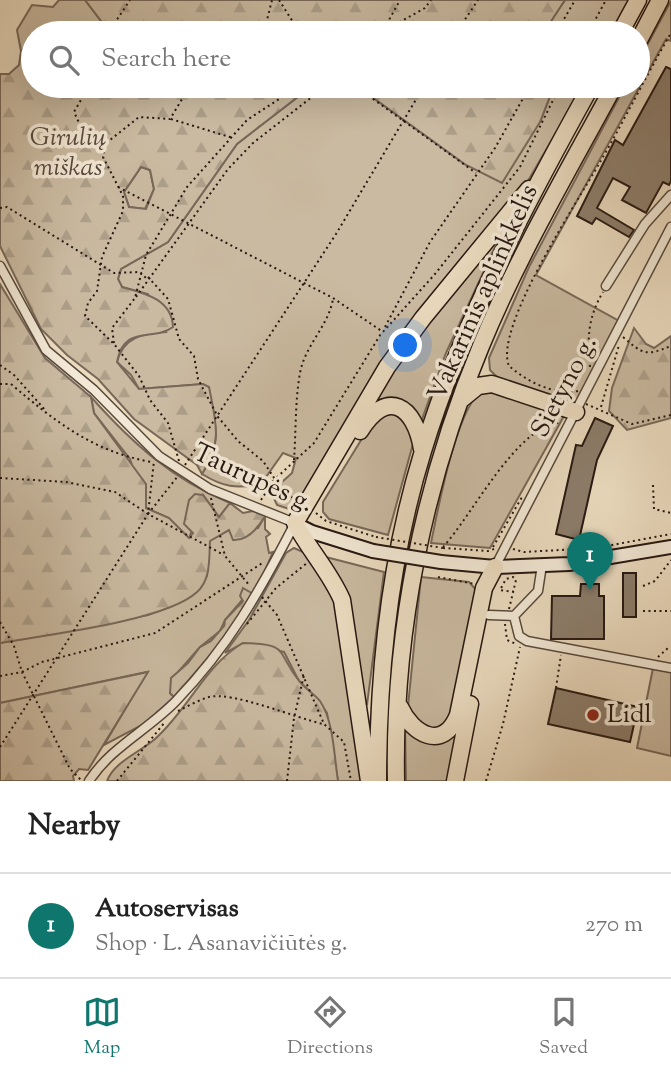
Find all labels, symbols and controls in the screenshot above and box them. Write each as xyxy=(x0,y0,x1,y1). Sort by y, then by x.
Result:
search box xyxy=(21,21,650,98)
icon: search xyxy=(45,41,83,79)
text: Search here xyxy=(101,41,231,78)
park label: Girulių miškas xyxy=(30,120,107,187)
street label: Vakarinis aplinkkelis xyxy=(420,179,548,407)
your location xyxy=(388,328,422,362)
street label: Sietyno g. xyxy=(523,329,607,445)
street label: Taurupės g. xyxy=(187,435,319,523)
pin: 1 xyxy=(567,532,613,590)
place label: Lidl xyxy=(607,697,652,734)
marker: Lidl xyxy=(585,707,601,723)
text: Nearby xyxy=(28,805,120,848)
text: Autoservisas xyxy=(95,891,239,928)
text: 1 xyxy=(47,909,55,942)
text: 270 m xyxy=(585,909,643,942)
text: Shop · L. Asanavičiūtės g. xyxy=(95,928,348,961)
tab: Map xyxy=(83,993,121,1062)
tab: Directions xyxy=(287,993,373,1062)
tab: Saved xyxy=(539,993,588,1062)

